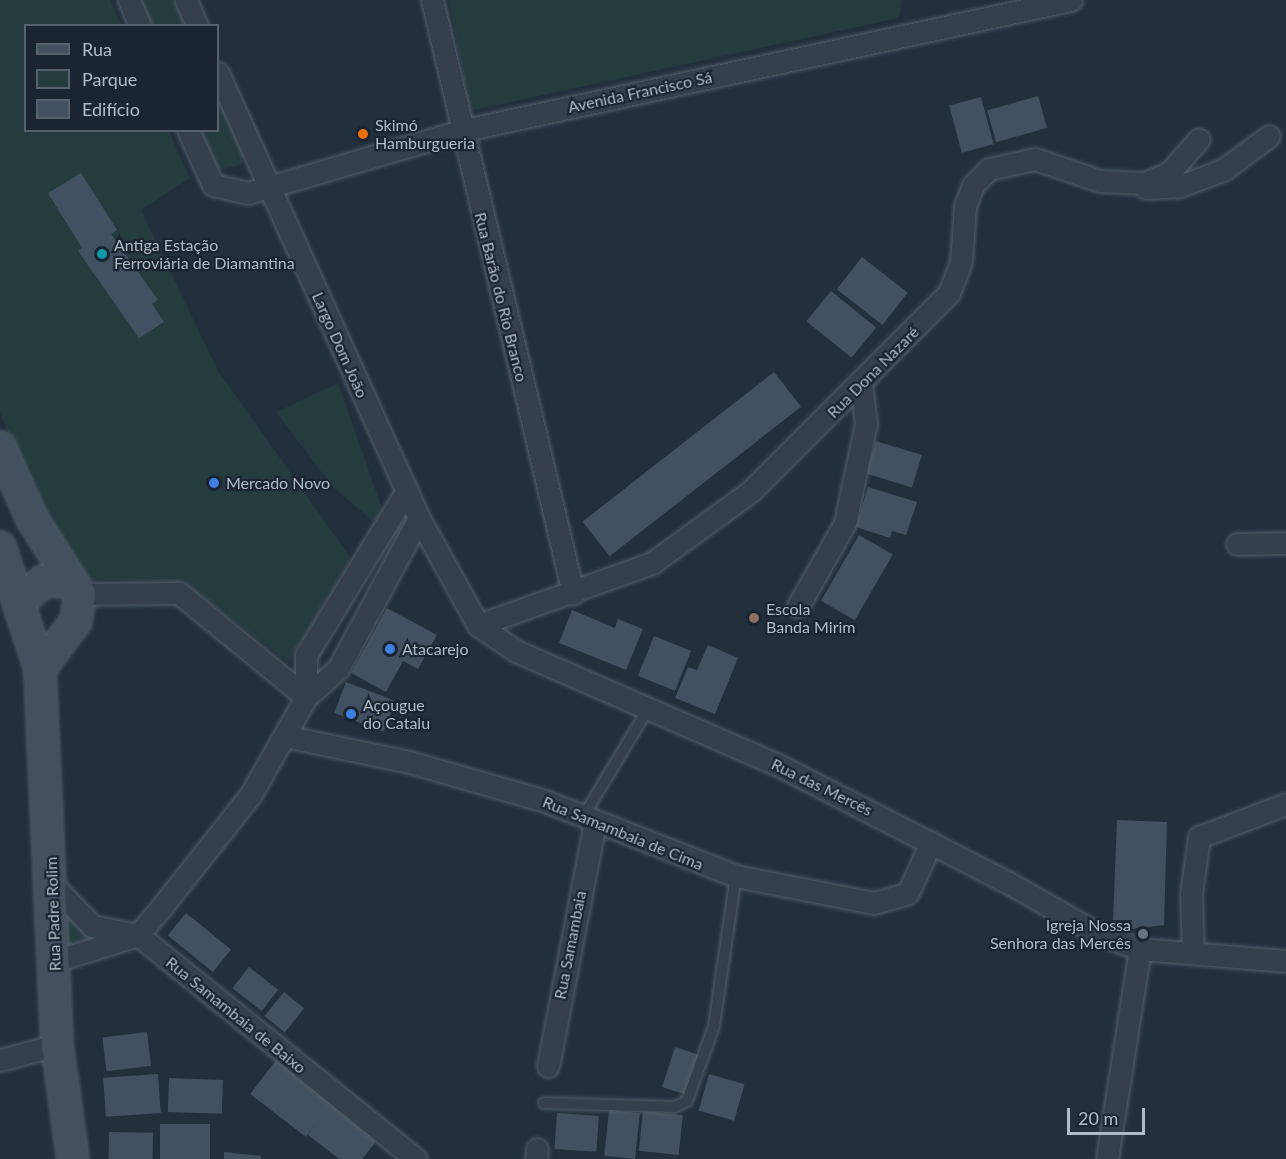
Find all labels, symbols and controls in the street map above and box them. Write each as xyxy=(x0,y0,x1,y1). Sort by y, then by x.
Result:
legend xyxy=(24,24,219,132)
text: Rua xyxy=(82,38,112,60)
street label: Avenida Francisco Sá xyxy=(566,67,714,117)
text: Parque xyxy=(82,68,137,90)
text: Edifício xyxy=(82,98,140,120)
place label: Skimó Hamburgueria xyxy=(375,115,475,153)
marker: Skimó Hamburgueria xyxy=(356,127,370,141)
street label: Rua Barão do Rio Branco xyxy=(471,210,531,384)
place label: Antiga Estação Ferroviária de Diamantina xyxy=(114,235,295,273)
marker: Antiga Estação Ferroviária de Diamantina xyxy=(95,247,109,261)
street label: Largo Dom João xyxy=(308,289,372,401)
street label: Rua Dona Nazaré xyxy=(823,322,923,422)
place label: Mercado Novo xyxy=(226,473,330,493)
marker: Mercado Novo xyxy=(207,476,221,490)
place label: Escola Banda Mirim xyxy=(766,599,856,637)
marker: Escola Banda Mirim xyxy=(747,611,761,625)
place label: Atacarejo xyxy=(402,639,468,659)
marker: Atacarejo xyxy=(383,642,397,656)
place label: Açougue do Catalu xyxy=(363,695,430,733)
marker: Açougue do Catalu xyxy=(344,707,358,721)
street label: Rua das Mercês xyxy=(768,754,876,820)
street label: Rua Samambaia de Cima xyxy=(540,792,706,874)
street label: Rua Padre Rolim xyxy=(41,857,65,971)
street label: Rua Samambaia xyxy=(550,889,590,1001)
place label: Igreja Nossa Senhora das Mercês xyxy=(990,915,1131,953)
marker: Igreja Nossa Senhora das Mercês xyxy=(1136,927,1150,941)
street label: Rua Samambaia de Baixo xyxy=(162,953,310,1077)
scale bar xyxy=(1070,1096,1148,1134)
text: 20 m xyxy=(1078,1107,1118,1129)

